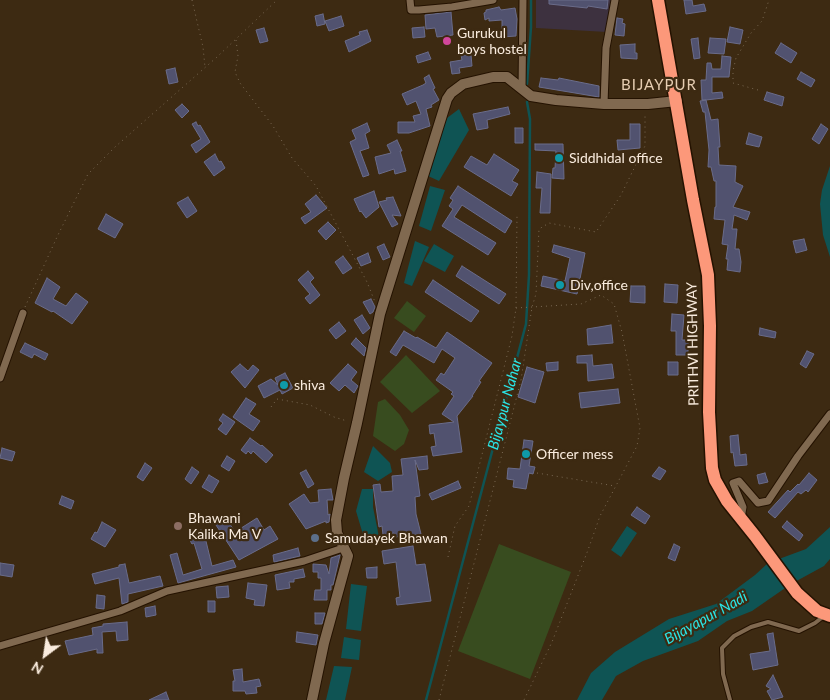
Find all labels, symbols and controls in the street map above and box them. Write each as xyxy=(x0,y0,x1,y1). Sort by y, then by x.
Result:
place label: Gurukul boys hostel xyxy=(457,25,527,58)
marker: Gurukul boys hostel xyxy=(441,35,453,47)
district label: BIJAYPUR xyxy=(620,76,698,94)
place label: Siddhidal office xyxy=(569,150,663,166)
marker: Siddhidal office xyxy=(553,152,565,164)
place label: Div,office xyxy=(570,277,628,293)
marker: Div,office xyxy=(554,279,566,291)
street label: PRITHVI HIGHWAY xyxy=(684,282,702,406)
water label: Bijaypur Nahar xyxy=(484,356,526,452)
place label: shiva xyxy=(294,377,325,393)
marker: shiva xyxy=(278,379,290,391)
place label: Officer mess xyxy=(536,446,613,462)
marker: Officer mess xyxy=(520,448,532,460)
place label: Bhawani Kalika Ma V xyxy=(188,510,261,542)
marker: Bhawani Kalika Ma V xyxy=(172,520,184,532)
place label: Samudayek Bhawan xyxy=(325,530,448,546)
marker: Samudayek Bhawan xyxy=(309,532,321,544)
water label: Bijayapur Nadi xyxy=(661,588,751,648)
north arrow xyxy=(20,630,70,680)
text: N xyxy=(28,658,46,678)

